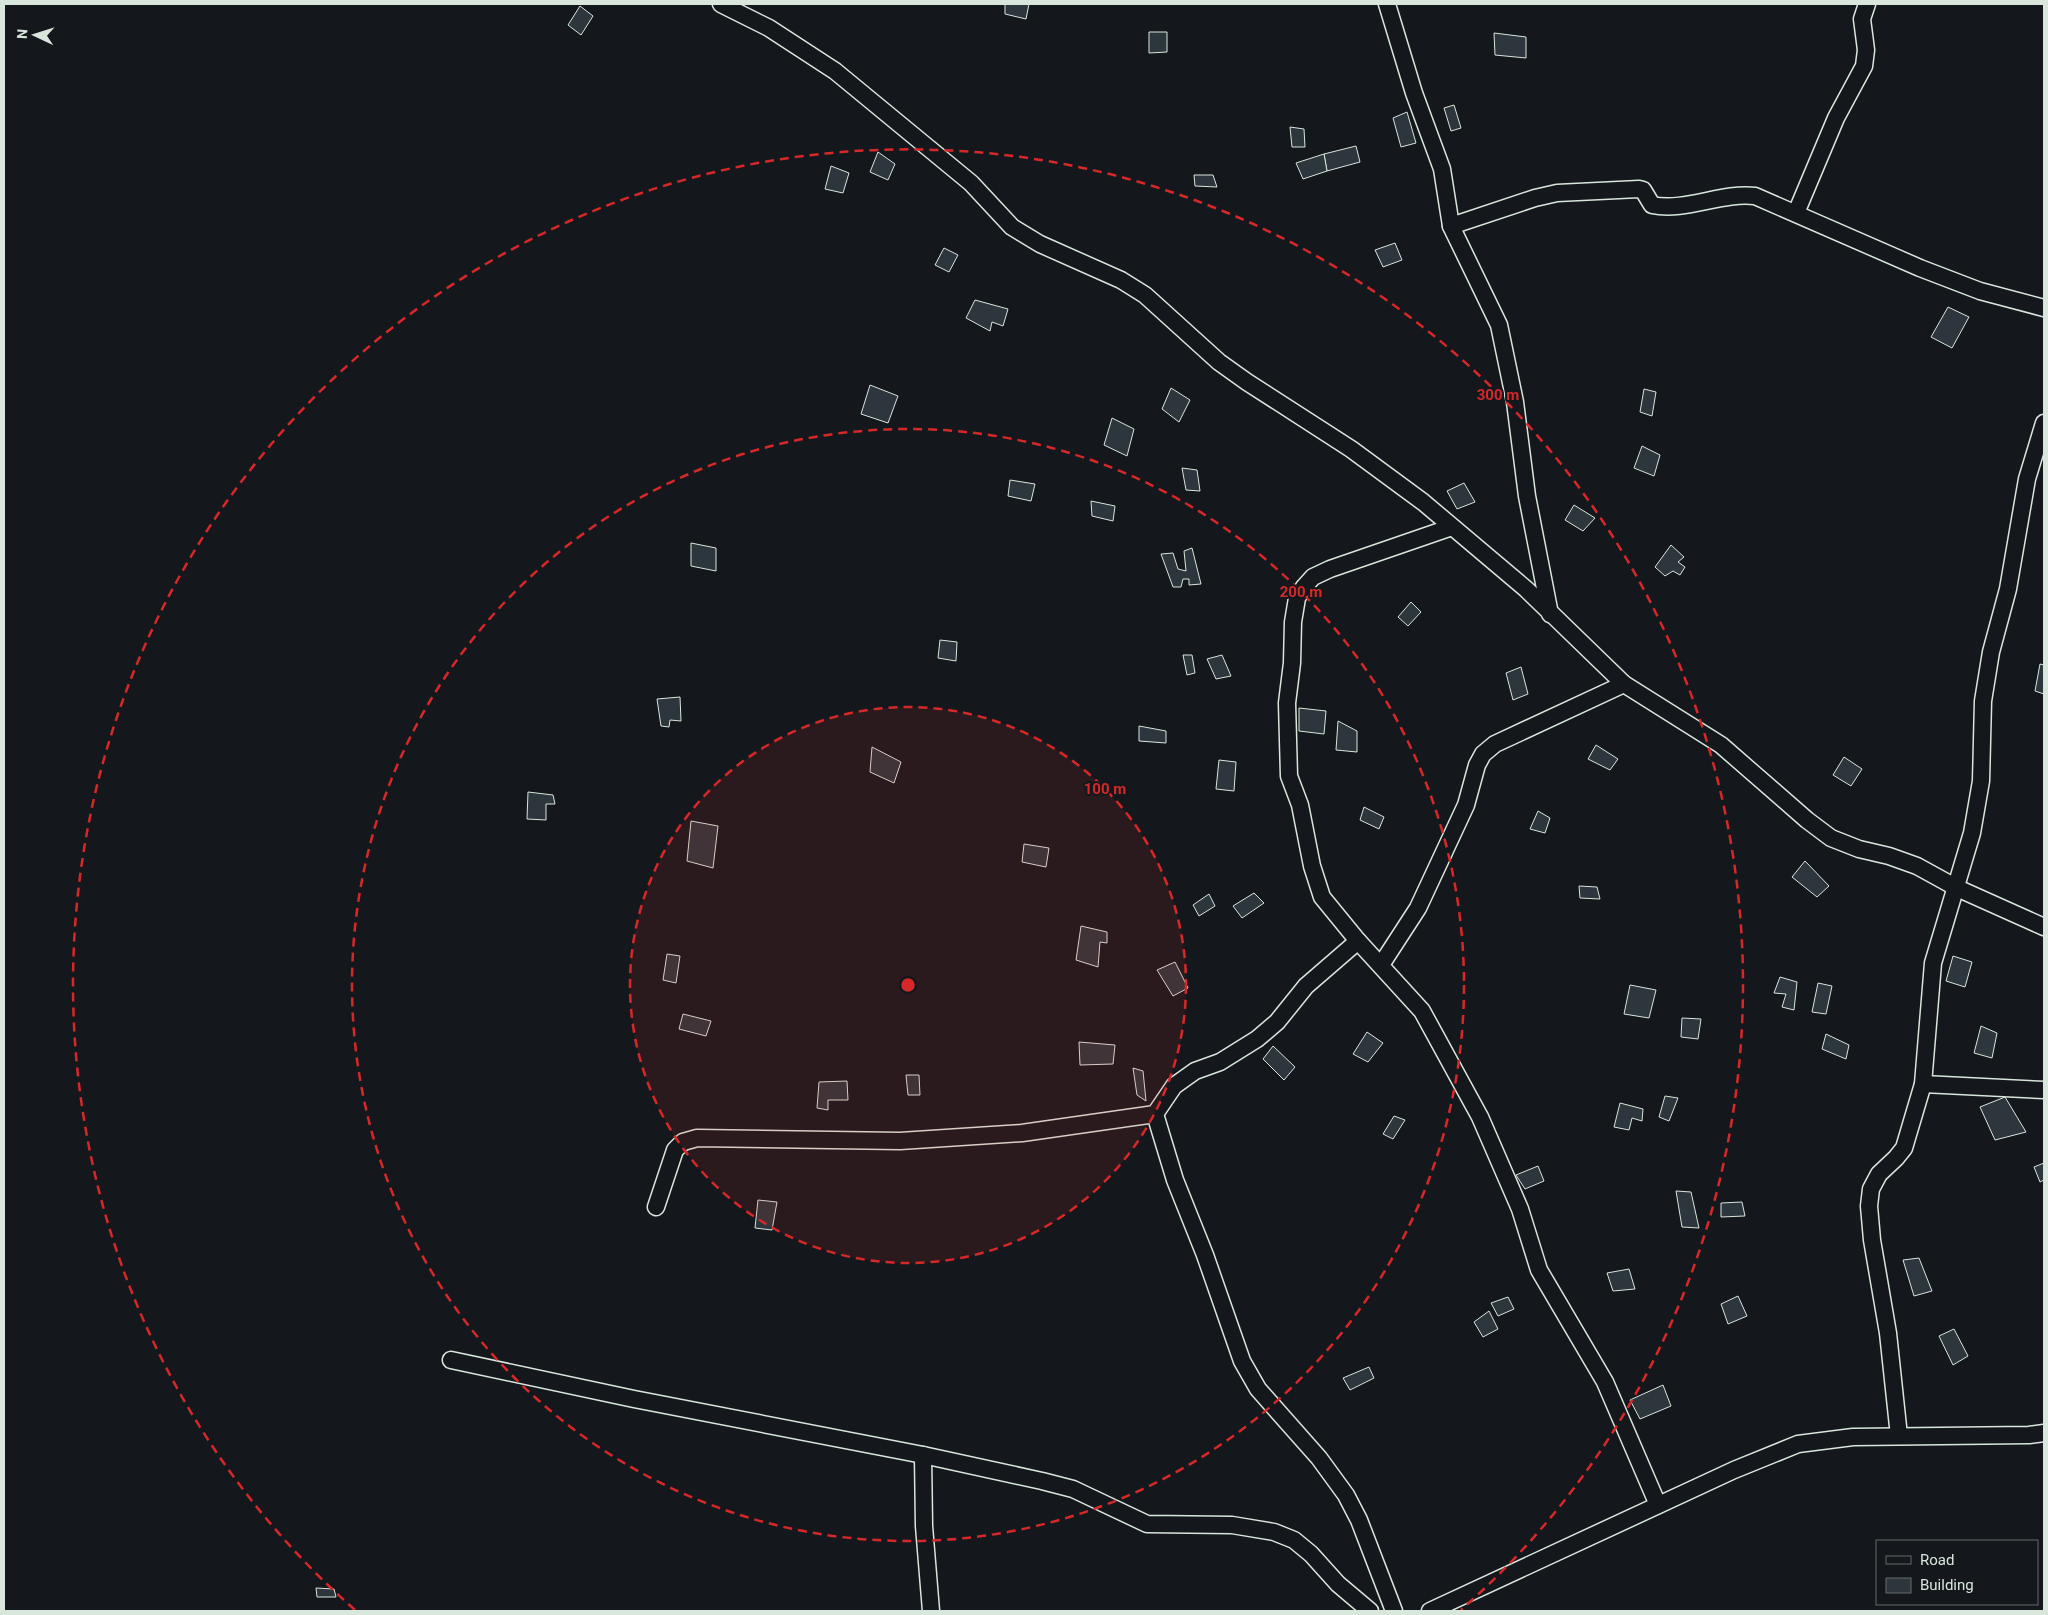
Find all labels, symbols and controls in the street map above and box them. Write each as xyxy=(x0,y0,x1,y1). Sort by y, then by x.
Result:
north arrow xyxy=(10,10,60,60)
text: N xyxy=(14,29,30,40)
text: 300 m xyxy=(1477,386,1519,404)
text: 200 m xyxy=(1280,583,1322,601)
text: 100 m xyxy=(1084,780,1126,798)
centre of rings xyxy=(899,976,917,994)
legend xyxy=(1876,1540,2038,1605)
text: Road xyxy=(1920,1551,1954,1569)
text: Building xyxy=(1920,1576,1974,1594)

